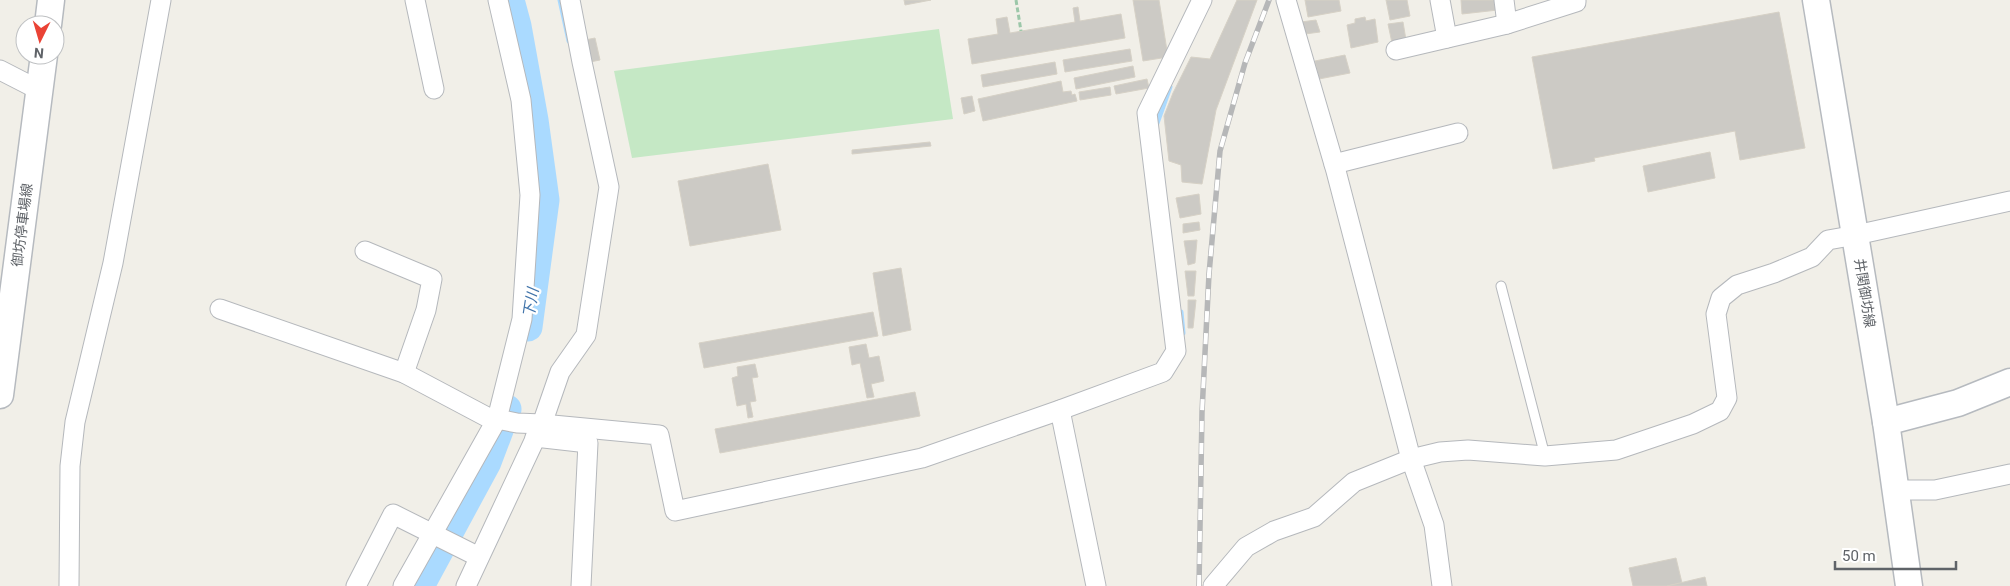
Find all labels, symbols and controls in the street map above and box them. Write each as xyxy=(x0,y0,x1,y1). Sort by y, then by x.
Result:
north arrow xyxy=(15,15,65,65)
text: N xyxy=(33,45,44,61)
street label: 御坊停車場線 xyxy=(9,182,35,268)
street label: 井関御坊線 xyxy=(1852,257,1878,329)
water label: 下川 xyxy=(520,285,543,319)
scale bar xyxy=(1835,538,1956,570)
text: 50 m xyxy=(1842,547,1876,565)

